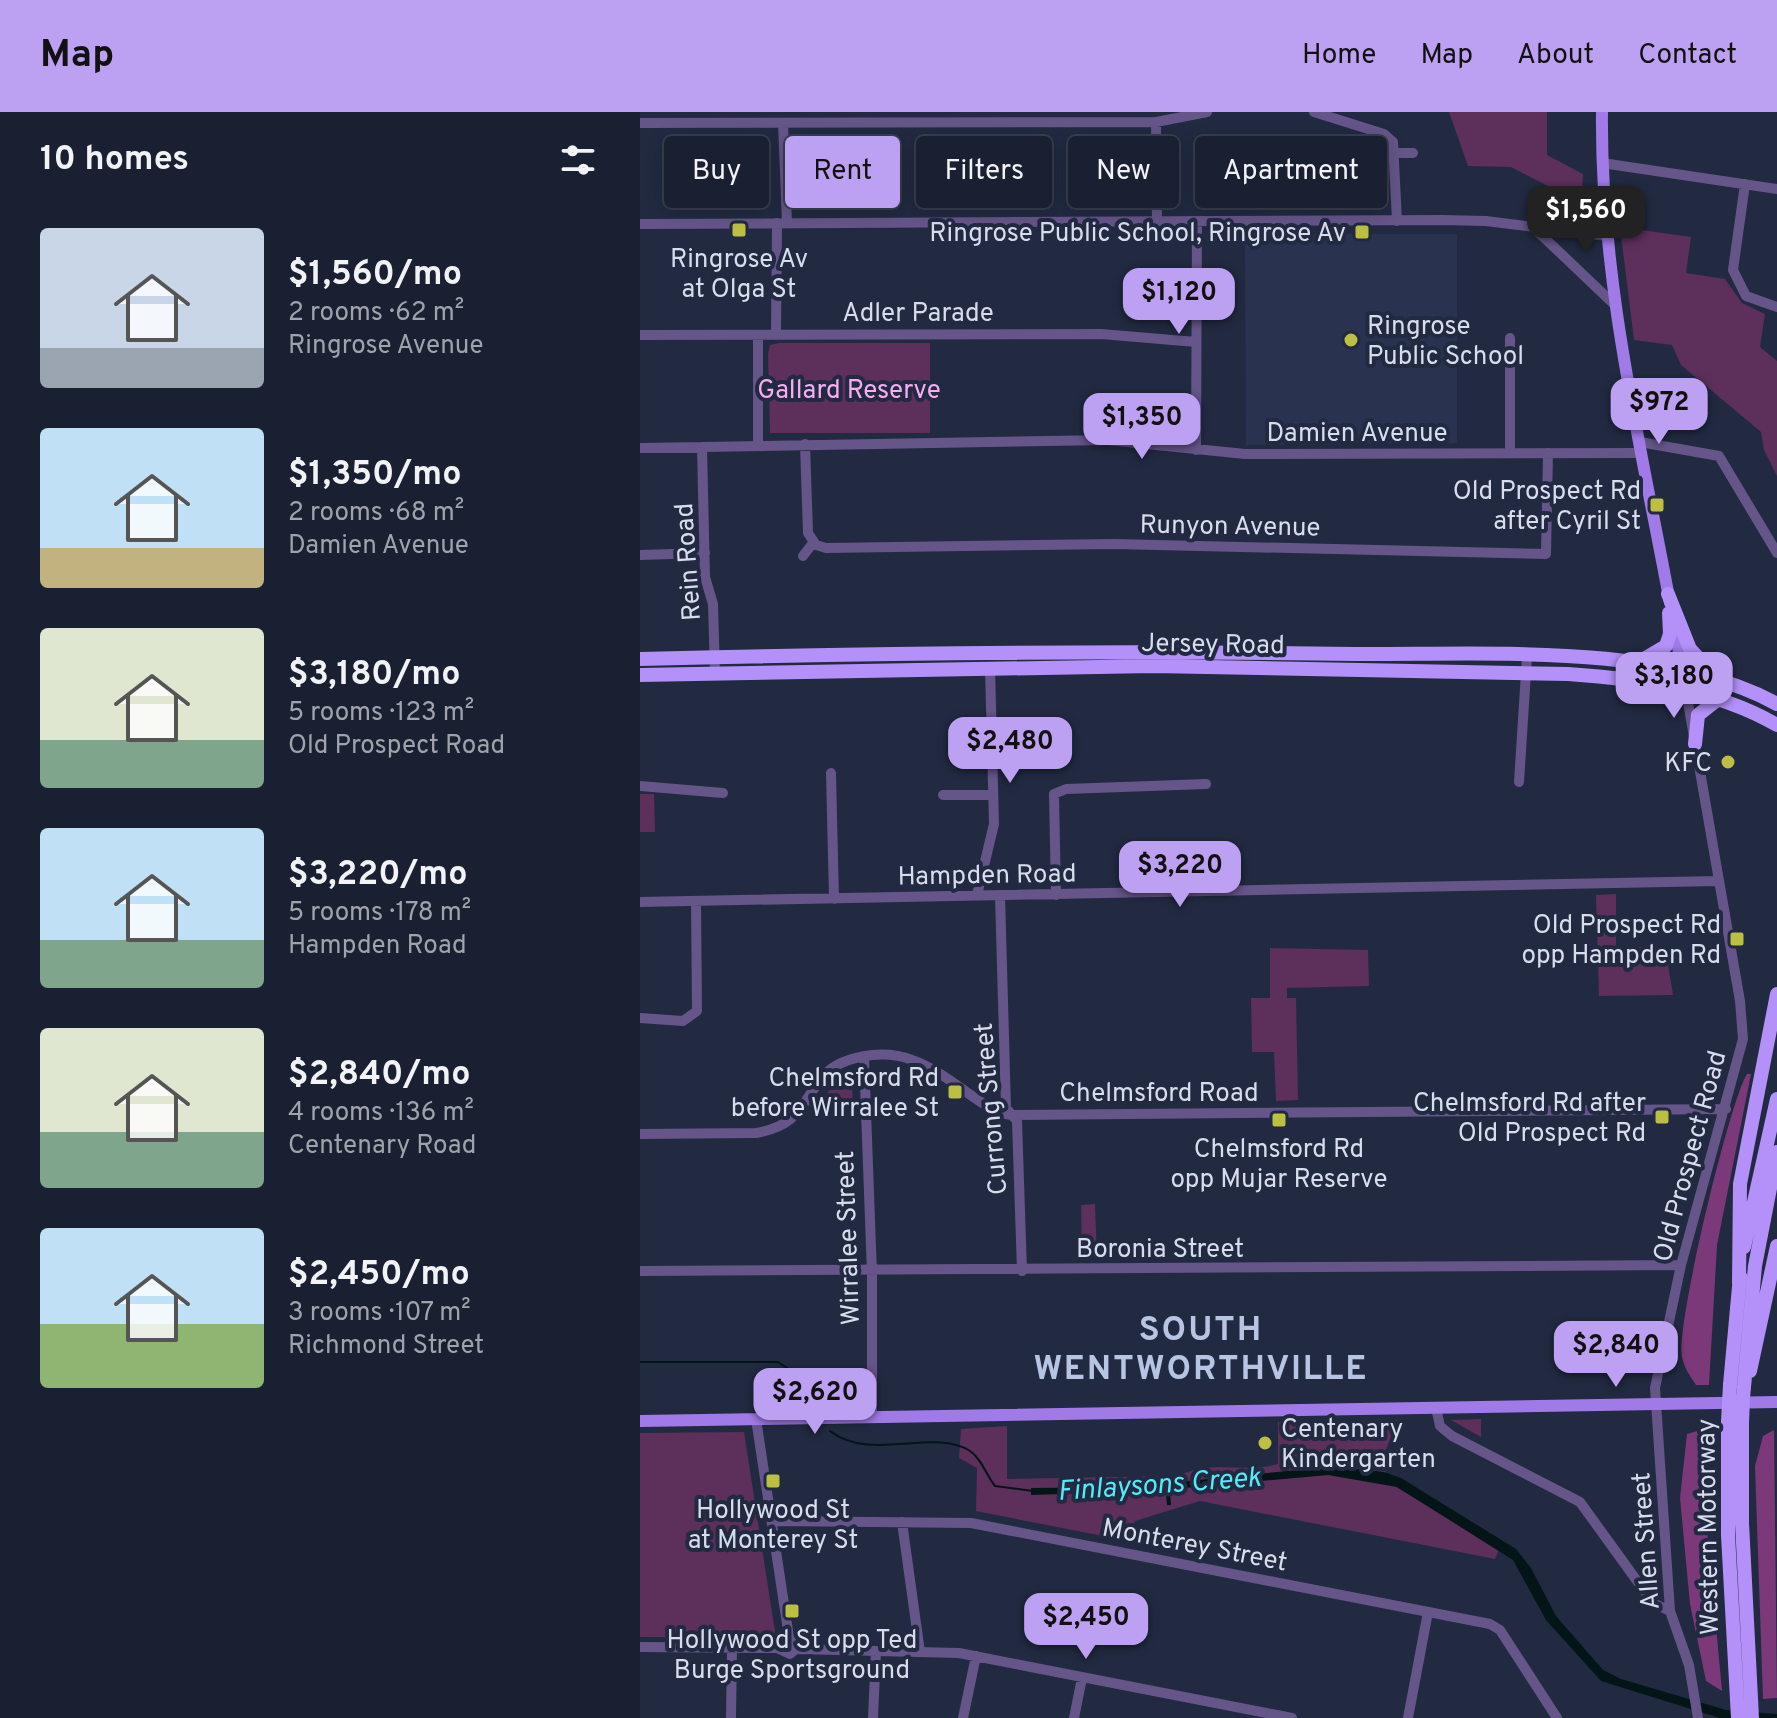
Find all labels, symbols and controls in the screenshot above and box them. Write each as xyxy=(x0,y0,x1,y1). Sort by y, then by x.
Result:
text: Map xyxy=(40,32,114,81)
text: Home xyxy=(1302,38,1376,74)
text: Map xyxy=(1420,38,1473,74)
text: About xyxy=(1517,38,1594,74)
text: Contact xyxy=(1638,38,1737,74)
chip: Buy xyxy=(664,136,769,208)
chip: Rent xyxy=(785,136,900,208)
chip: Filters xyxy=(916,136,1052,208)
chip: New xyxy=(1068,136,1179,208)
chip: Apartment xyxy=(1195,136,1387,208)
icon: filters xyxy=(556,138,600,182)
text: 10 homes xyxy=(40,139,189,182)
pin: $1,560 xyxy=(1521,186,1651,254)
text: $1,560 xyxy=(1545,195,1627,228)
place label: Ringrose Public School, Ringrose Av xyxy=(929,218,1346,251)
marker: Ringrose Av at Olga St xyxy=(730,221,748,239)
marker: Ringrose Public School, Ringrose Av xyxy=(1353,223,1371,241)
place label: Ringrose Av at Olga St xyxy=(670,244,808,307)
text: $1,560/mo xyxy=(288,254,462,297)
icon: home xyxy=(104,260,200,356)
pin: $1,120 xyxy=(1114,268,1244,336)
text: $1,120 xyxy=(1141,277,1217,310)
text: 2 rooms · 62 m² xyxy=(288,297,464,330)
street label: Adler Parade xyxy=(842,298,994,331)
place label: Ringrose Public School xyxy=(1367,311,1524,374)
text: Ringrose Avenue xyxy=(288,330,483,363)
marker: Ringrose Public School xyxy=(1342,331,1360,349)
park label: Gallard Reserve xyxy=(757,375,941,408)
pin: $972 xyxy=(1612,378,1706,446)
text: $972 xyxy=(1629,387,1689,420)
pin: $1,350 xyxy=(1077,393,1207,461)
text: $1,350 xyxy=(1101,402,1183,435)
street label: Damien Avenue xyxy=(1267,418,1447,451)
text: $1,350/mo xyxy=(288,454,461,497)
icon: home xyxy=(104,460,200,556)
place label: Old Prospect Rd after Cyril St xyxy=(1453,476,1641,539)
marker: Old Prospect Rd after Cyril St xyxy=(1648,496,1666,514)
text: 2 rooms · 68 m² xyxy=(288,497,464,530)
street label: Rein Road xyxy=(669,502,710,622)
street label: Runyon Avenue xyxy=(1139,509,1321,546)
text: Damien Avenue xyxy=(288,530,469,563)
street label: Jersey Road xyxy=(1141,628,1285,663)
pin: $3,180 xyxy=(1609,652,1739,720)
text: $3,180/mo xyxy=(288,654,460,697)
icon: home xyxy=(104,660,200,756)
text: $3,180 xyxy=(1634,661,1714,694)
text: 5 rooms · 123 m² xyxy=(288,697,474,730)
pin: $2,480 xyxy=(945,717,1075,785)
text: $2,480 xyxy=(966,726,1054,759)
text: Old Prospect Road xyxy=(288,730,505,763)
place label: KFC xyxy=(1664,748,1712,781)
marker: KFC xyxy=(1719,753,1737,771)
pin: $3,220 xyxy=(1115,841,1245,909)
text: $3,220 xyxy=(1137,850,1223,883)
text: $3,220/mo xyxy=(288,854,468,897)
street label: Hampden Road xyxy=(897,858,1077,895)
icon: home xyxy=(104,860,200,956)
text: 5 rooms · 178 m² xyxy=(288,897,471,930)
place label: Old Prospect Rd opp Hampden Rd xyxy=(1522,910,1721,973)
text: Hampden Road xyxy=(288,930,467,963)
marker: Old Prospect Rd opp Hampden Rd xyxy=(1728,930,1746,948)
street label: Currong Street xyxy=(969,1021,1016,1196)
street label: Old Prospect Road xyxy=(1647,1047,1735,1266)
text: $2,840/mo xyxy=(288,1054,470,1097)
icon: home xyxy=(104,1060,200,1156)
place label: Chelmsford Rd before Wirralee St xyxy=(731,1063,939,1126)
street label: Chelmsford Road xyxy=(1059,1078,1259,1111)
marker: Chelmsford Rd before Wirralee St xyxy=(946,1083,964,1101)
place label: Chelmsford Rd after Old Prospect Rd xyxy=(1413,1088,1646,1151)
text: 4 rooms · 136 m² xyxy=(288,1097,474,1130)
marker: Chelmsford Rd after Old Prospect Rd xyxy=(1653,1108,1671,1126)
marker: Chelmsford Rd opp Mujar Reserve xyxy=(1270,1111,1288,1129)
text: Centenary Road xyxy=(288,1130,476,1163)
place label: Chelmsford Rd opp Mujar Reserve xyxy=(1170,1134,1388,1197)
street label: Wirralee Street xyxy=(830,1150,869,1326)
street label: Boronia Street xyxy=(1076,1234,1244,1267)
text: $2,450/mo xyxy=(288,1254,470,1297)
icon: home xyxy=(104,1260,200,1356)
text: 3 rooms · 107 m² xyxy=(288,1297,471,1330)
district label: SOUTH WENTWORTHVILLE xyxy=(1033,1310,1369,1392)
pin: $2,840 xyxy=(1551,1321,1681,1389)
text: Richmond Street xyxy=(288,1330,484,1363)
text: $2,840 xyxy=(1572,1330,1660,1363)
pin: $2,620 xyxy=(750,1368,880,1436)
text: $2,620 xyxy=(771,1377,859,1410)
place label: Centenary Kindergarten xyxy=(1281,1414,1436,1477)
street label: Western Motorway xyxy=(1691,1418,1728,1636)
marker: Centenary Kindergarten xyxy=(1256,1434,1274,1452)
water label: Finlaysons Creek xyxy=(1056,1461,1263,1511)
street label: Allen Street xyxy=(1626,1471,1669,1611)
marker: Hollywood St at Monterey St xyxy=(764,1472,782,1490)
place label: Hollywood St at Monterey St xyxy=(688,1495,858,1558)
street label: Monterey Street xyxy=(1099,1512,1290,1581)
pin: $2,450 xyxy=(1021,1593,1151,1661)
marker: Hollywood St opp Ted Burge Sportsground xyxy=(783,1602,801,1620)
text: $2,450 xyxy=(1042,1602,1130,1635)
place label: Hollywood St opp Ted Burge Sportsground xyxy=(667,1625,917,1688)

